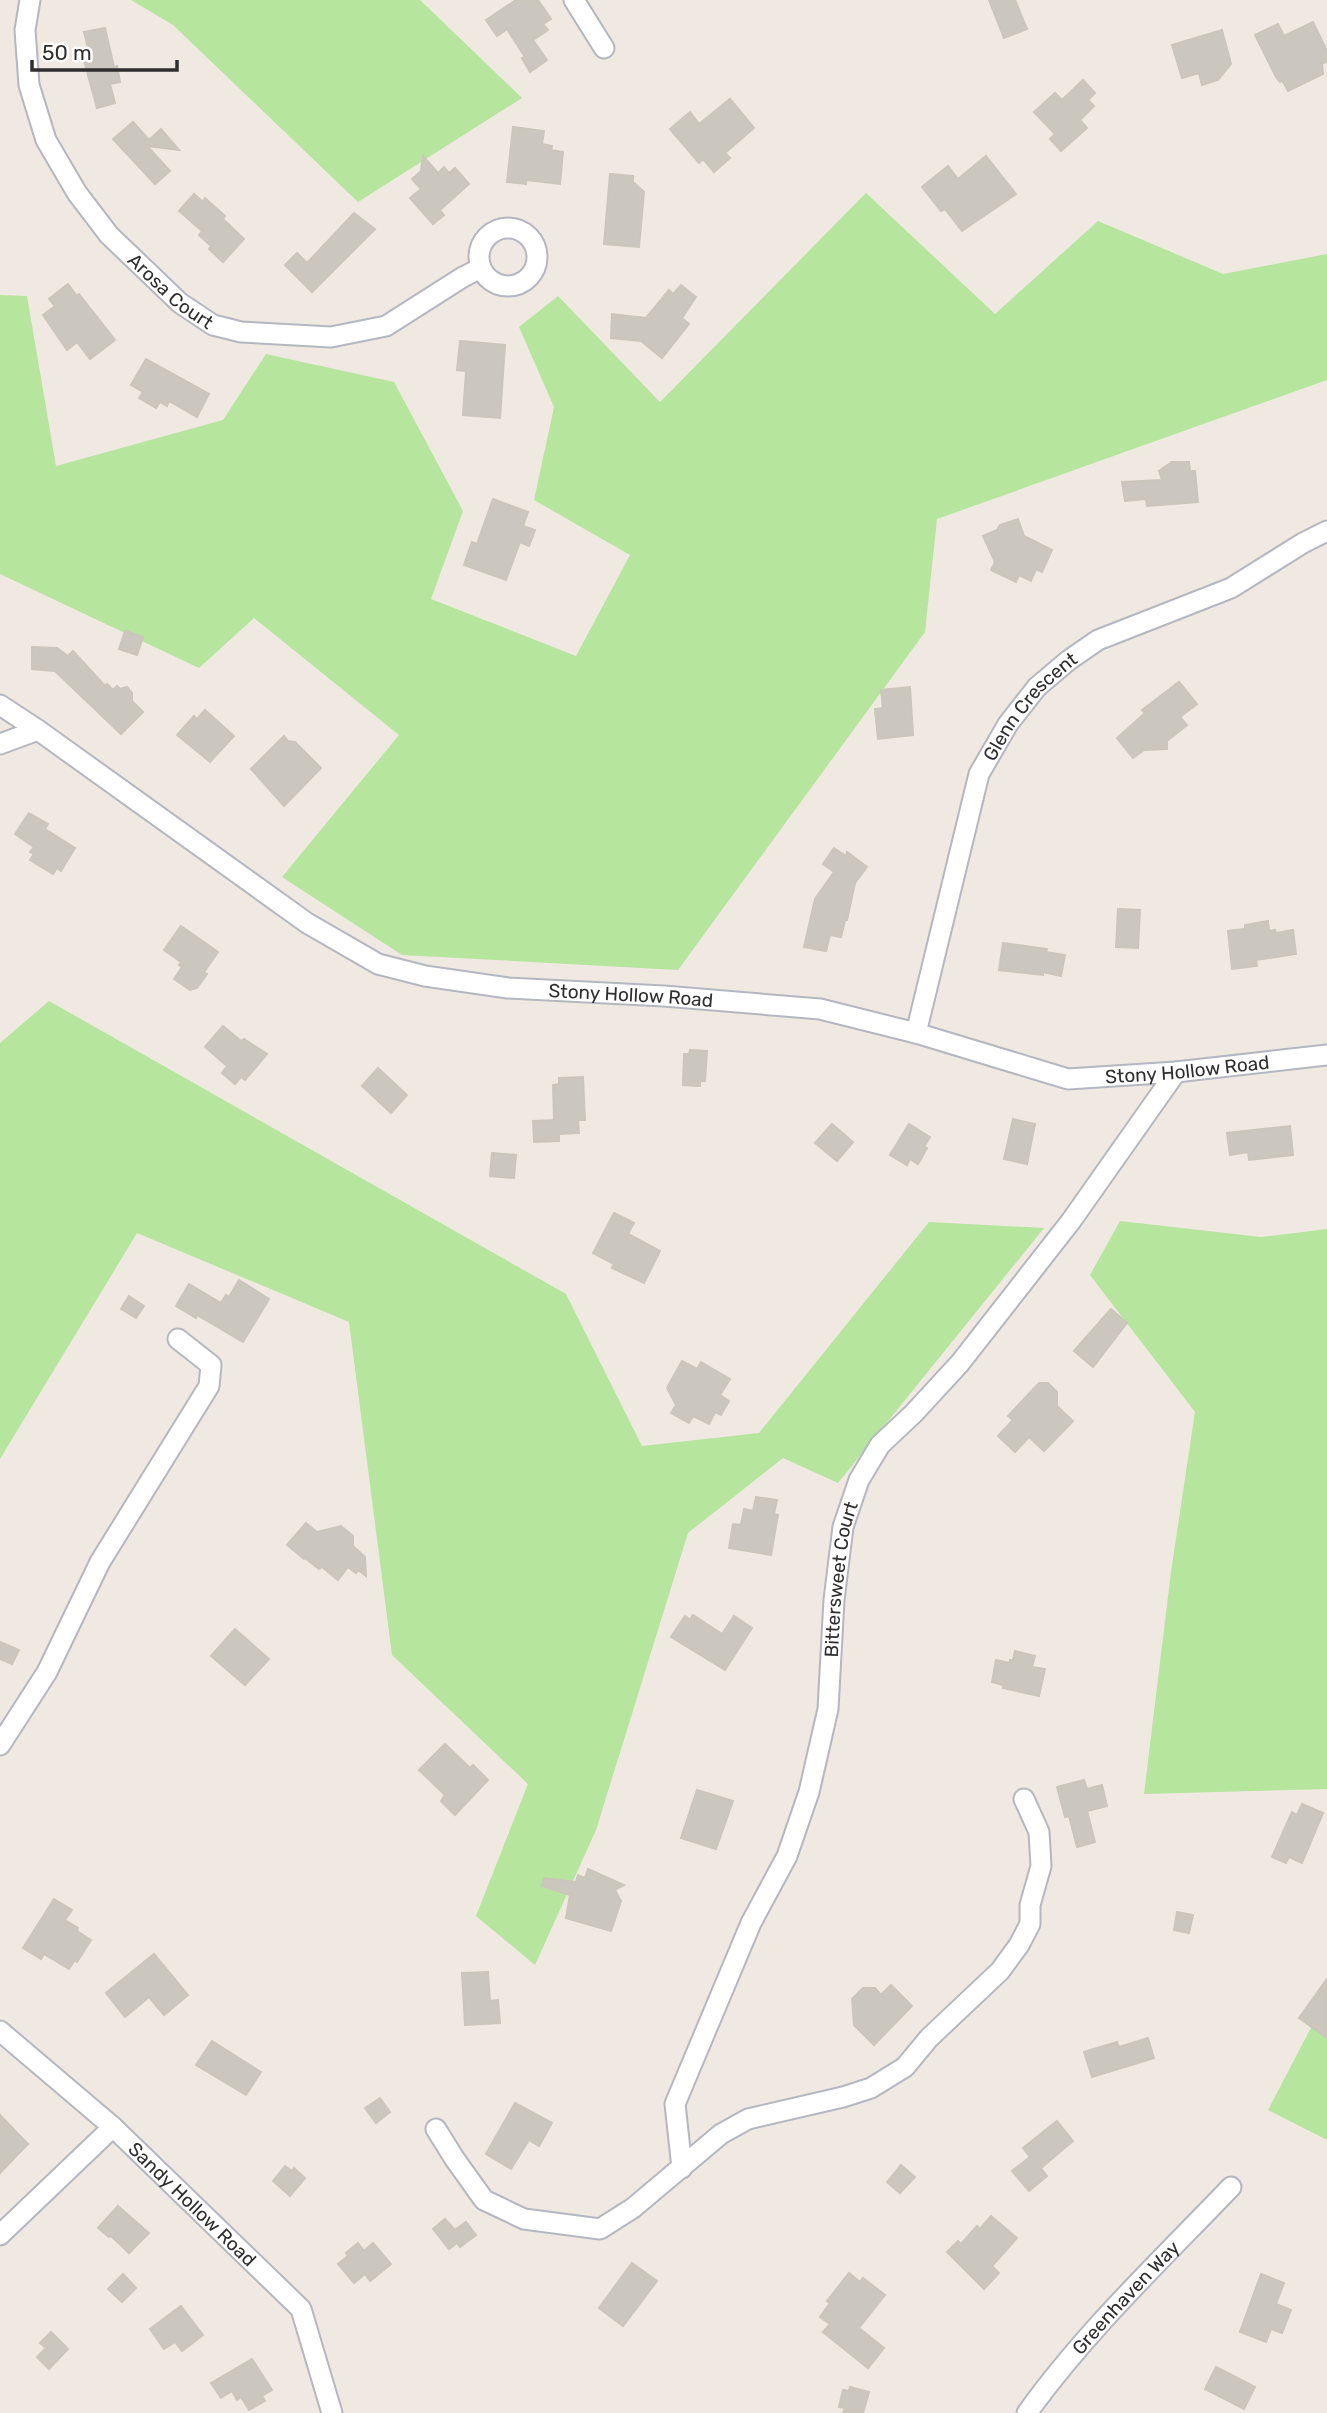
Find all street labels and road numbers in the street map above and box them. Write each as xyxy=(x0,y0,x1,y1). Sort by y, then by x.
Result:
street label: Arosa Court xyxy=(123,248,218,334)
street label: Glenn Crescent xyxy=(978,646,1082,765)
street label: Stony Hollow Road xyxy=(548,979,714,1012)
street label: Stony Hollow Road xyxy=(1104,1050,1271,1088)
street label: Bittersweet Court xyxy=(819,1498,863,1658)
street label: Sandy Hollow Road xyxy=(124,2137,261,2271)
street label: Greenhaven Way xyxy=(1067,2236,1184,2359)

